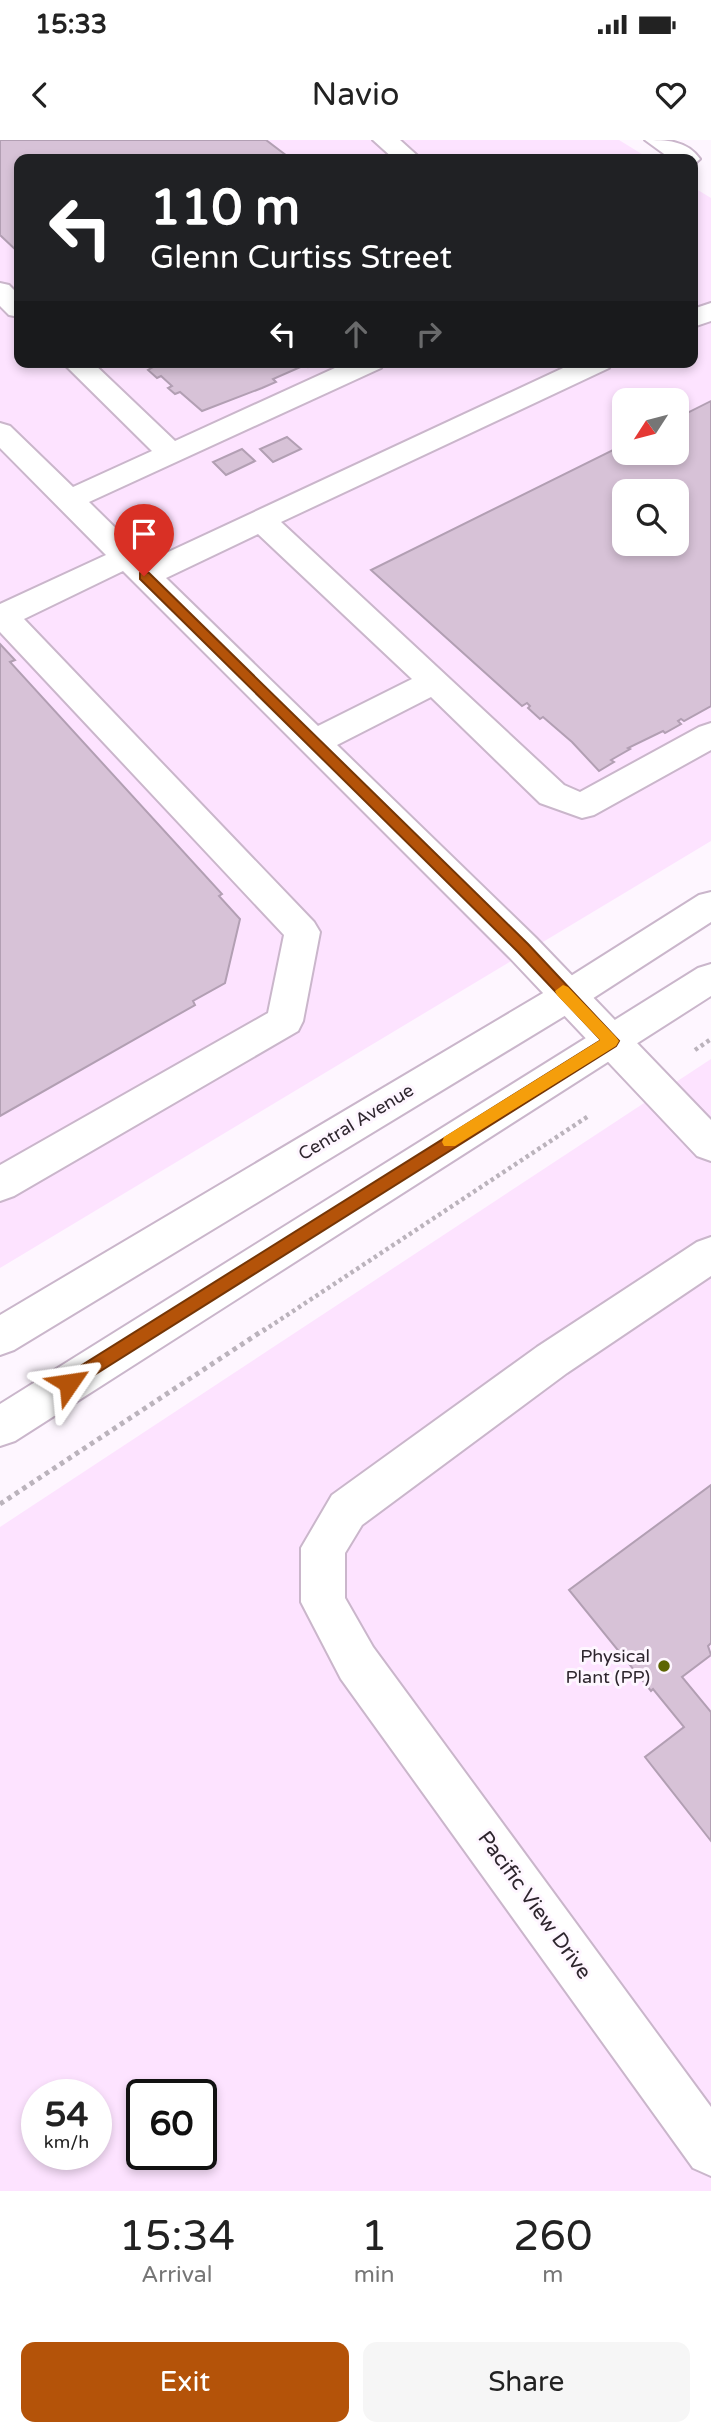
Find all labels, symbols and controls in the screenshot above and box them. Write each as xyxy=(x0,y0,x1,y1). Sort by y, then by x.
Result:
text: 15:33 xyxy=(35,9,107,40)
icon: back xyxy=(21,76,59,114)
text: Navio xyxy=(312,76,399,114)
icon: heart xyxy=(652,76,690,114)
text: 110 m xyxy=(150,179,300,238)
icon: left xyxy=(35,182,126,273)
text: Glenn Curtiss Street xyxy=(150,239,452,277)
icon: left xyxy=(264,315,302,353)
icon: ahead xyxy=(337,315,375,353)
icon: right xyxy=(410,315,448,353)
north arrow xyxy=(612,388,690,466)
map controls xyxy=(612,388,689,556)
button: search xyxy=(612,479,689,556)
pin xyxy=(114,504,174,576)
icon: arrive xyxy=(125,515,163,553)
street label: Central Avenue xyxy=(294,1079,418,1165)
position arrow xyxy=(32,1346,106,1420)
place label: Physical Plant (PP) xyxy=(566,1645,650,1688)
marker: Physical Plant (PP) xyxy=(656,1658,672,1674)
street label: Pacific View Drive xyxy=(472,1826,597,1984)
speed limit sign: 60 xyxy=(126,2079,217,2170)
text: 54 xyxy=(45,2094,88,2136)
text: km/h xyxy=(44,2131,89,2153)
text: 15:34 xyxy=(119,2211,235,2262)
text: 1 xyxy=(361,2211,387,2262)
text: 260 xyxy=(513,2211,592,2262)
text: Arrival xyxy=(141,2261,212,2289)
text: min xyxy=(354,2261,395,2289)
text: m xyxy=(542,2261,563,2289)
button: Exit xyxy=(21,2342,349,2422)
button: Share xyxy=(363,2342,690,2422)

